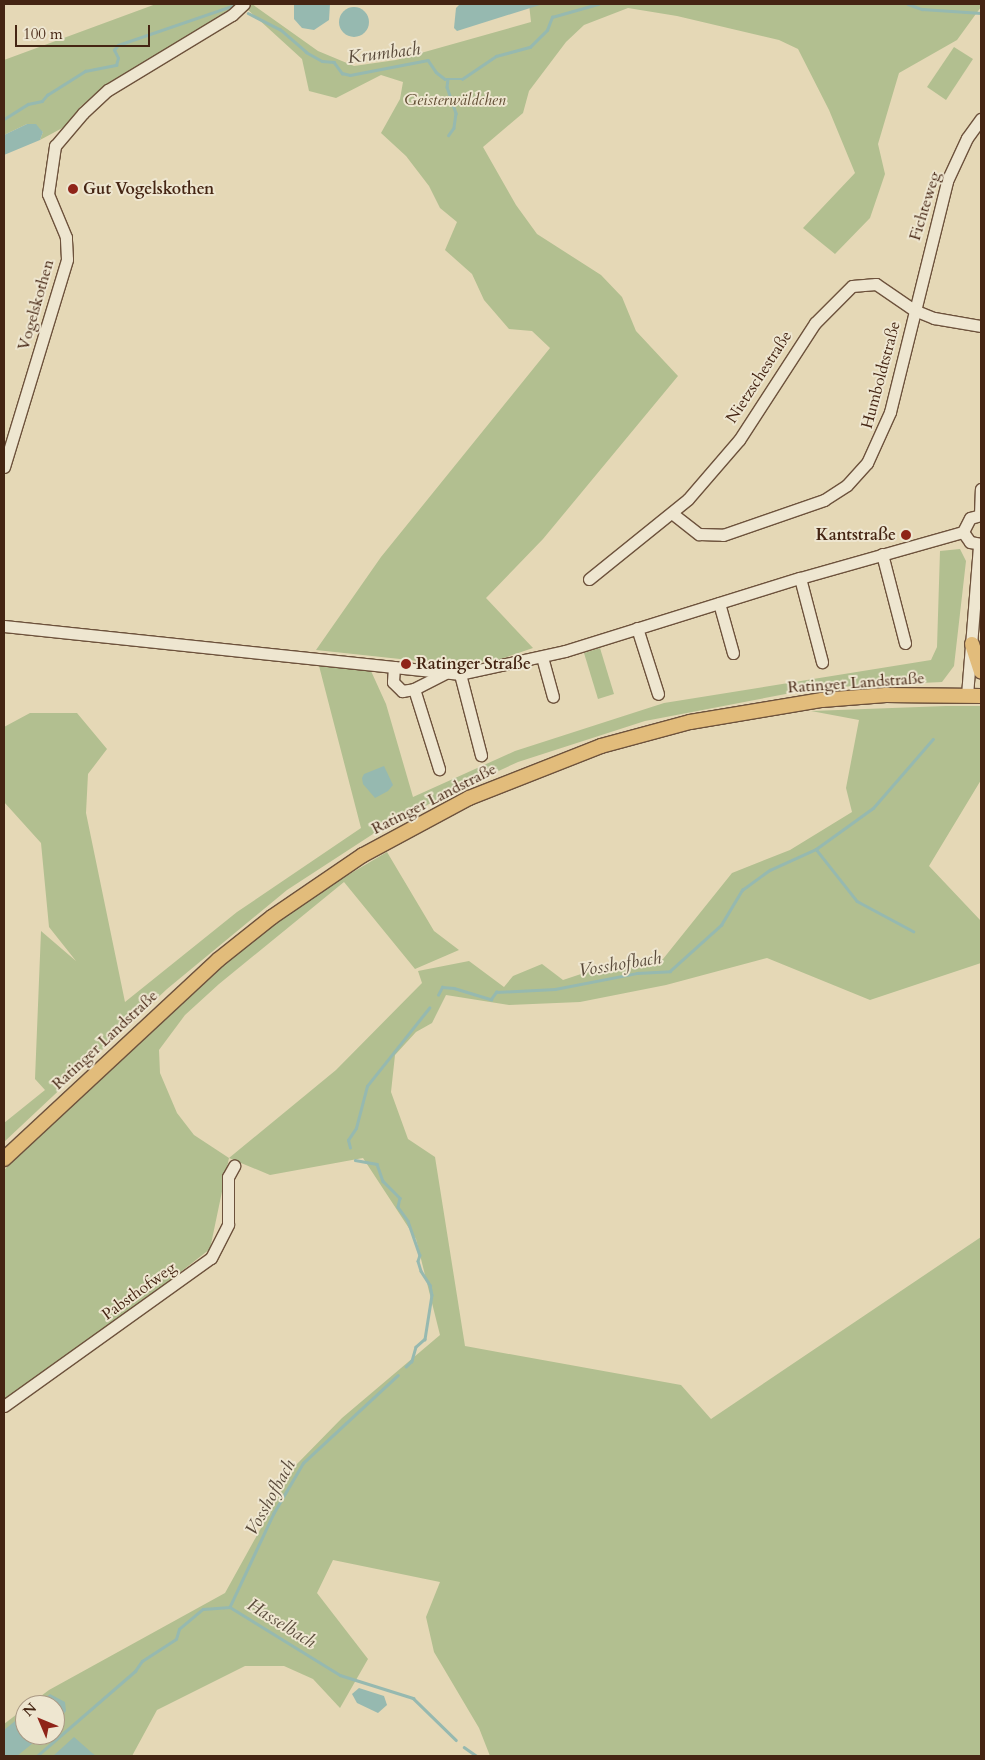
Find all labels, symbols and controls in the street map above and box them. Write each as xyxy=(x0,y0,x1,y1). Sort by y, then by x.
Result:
scale bar xyxy=(18,15,152,47)
text: 100 m xyxy=(23,24,63,44)
water label: Krumbach xyxy=(346,39,422,69)
park label: Geisterwäldchen xyxy=(404,90,506,110)
street label: Fichteweg xyxy=(905,169,945,243)
place label: Gut Vogelskothen xyxy=(83,179,214,199)
marker: Gut Vogelskothen xyxy=(67,183,79,195)
street label: Vogelskothen xyxy=(14,257,58,353)
street label: Humboldtstraße xyxy=(857,319,905,431)
street label: Nietzschestraße xyxy=(722,327,796,427)
place label: Kantstraße xyxy=(816,525,896,545)
marker: Kantstraße xyxy=(900,529,912,541)
place label: Ratinger Straße xyxy=(416,654,531,674)
marker: Ratinger Straße xyxy=(400,658,412,670)
street label: Ratinger Landstraße xyxy=(787,669,925,697)
street label: Ratinger Landstraße xyxy=(369,759,499,839)
water label: Vosshofbach xyxy=(577,948,663,982)
street label: Ratinger Landstraße xyxy=(48,986,162,1094)
street label: Pabsthofweg xyxy=(98,1258,180,1324)
water label: Vosshofbach xyxy=(241,1456,301,1540)
water label: Hasselbach xyxy=(243,1595,319,1653)
north arrow xyxy=(15,1695,65,1745)
text: N xyxy=(19,1699,41,1721)

